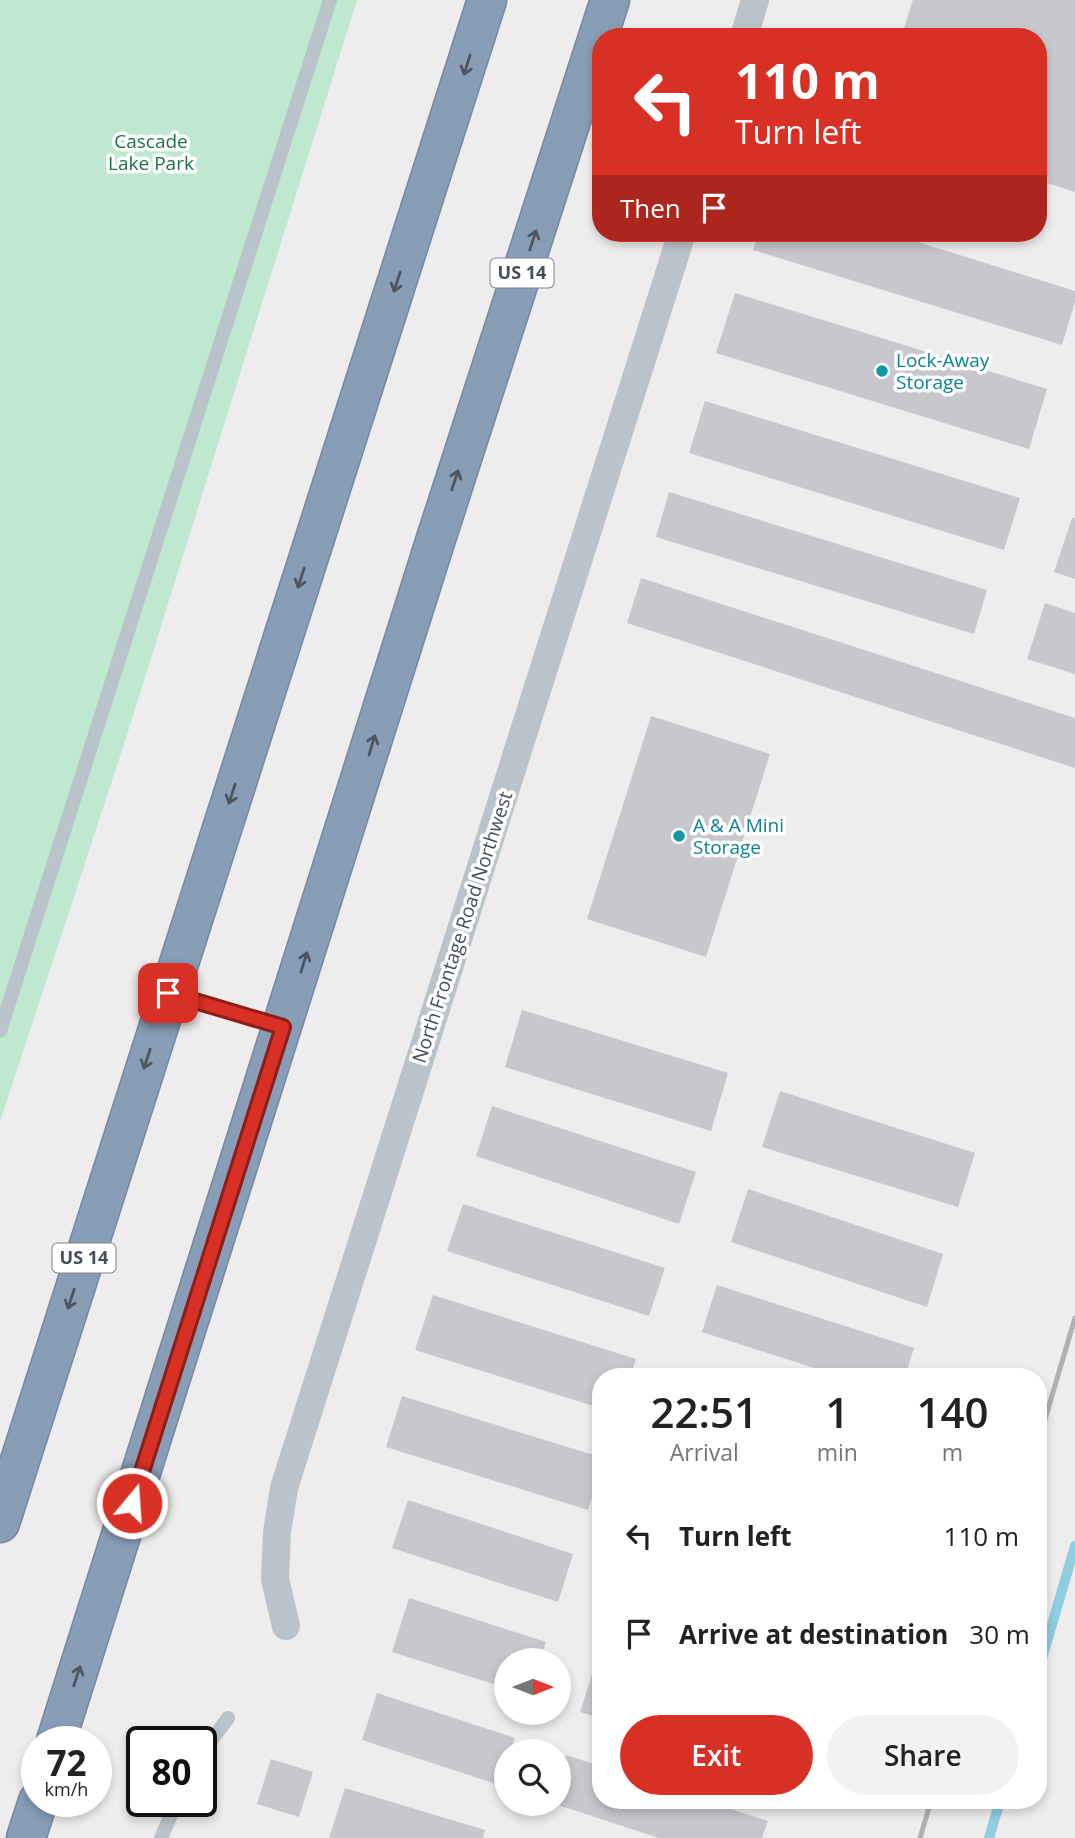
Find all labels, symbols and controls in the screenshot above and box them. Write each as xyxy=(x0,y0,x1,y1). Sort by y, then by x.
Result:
text: 110 m xyxy=(735,47,880,113)
one-way arrow xyxy=(459,54,472,76)
icon: left xyxy=(620,56,711,147)
text: Turn left xyxy=(735,110,861,153)
park label: Cascade Lake Park xyxy=(108,128,194,176)
icon: arrive xyxy=(695,189,733,227)
text: Then xyxy=(620,190,681,226)
one-way arrow xyxy=(528,230,540,252)
road number: US 14 xyxy=(490,258,554,288)
one-way arrow xyxy=(390,270,402,292)
place label: Lock-Away Storage xyxy=(896,347,990,395)
marker: Lock-Away Storage xyxy=(874,363,890,379)
one-way arrow xyxy=(450,469,463,491)
one-way arrow xyxy=(294,566,307,588)
one-way arrow xyxy=(366,734,379,756)
one-way arrow xyxy=(225,783,237,805)
street label: North Frontage Road Northwest xyxy=(406,788,518,1066)
place label: A & A Mini Storage xyxy=(693,812,784,860)
marker: A & A Mini Storage xyxy=(671,828,687,844)
one-way arrow xyxy=(298,951,311,973)
pin xyxy=(138,963,198,1023)
icon: arrive xyxy=(149,974,187,1012)
one-way arrow xyxy=(140,1047,153,1069)
road number: US 14 xyxy=(52,1244,116,1273)
one-way arrow xyxy=(64,1287,76,1309)
text: 22:51 xyxy=(651,1383,758,1440)
text: 1 xyxy=(825,1383,849,1440)
text: 140 xyxy=(916,1383,988,1440)
text: Arrival xyxy=(670,1436,739,1468)
text: min xyxy=(817,1436,858,1468)
text: m xyxy=(942,1436,963,1468)
position arrow xyxy=(95,1466,169,1540)
icon: left xyxy=(620,1517,658,1555)
text: Turn left xyxy=(679,1518,791,1554)
text: 110 m xyxy=(944,1518,1019,1554)
icon: arrive xyxy=(620,1615,658,1653)
text: Arrive at destination xyxy=(679,1616,948,1652)
text: 30 m xyxy=(969,1616,1030,1652)
north arrow xyxy=(494,1648,570,1726)
map controls xyxy=(494,1648,571,1816)
one-way arrow xyxy=(72,1666,84,1688)
button: Exit xyxy=(620,1715,813,1795)
button: Share xyxy=(827,1715,1019,1795)
speed limit sign: 80 xyxy=(126,1726,217,1817)
text: 72 xyxy=(46,1739,87,1786)
button: search xyxy=(494,1739,571,1816)
text: km/h xyxy=(45,1777,88,1801)

